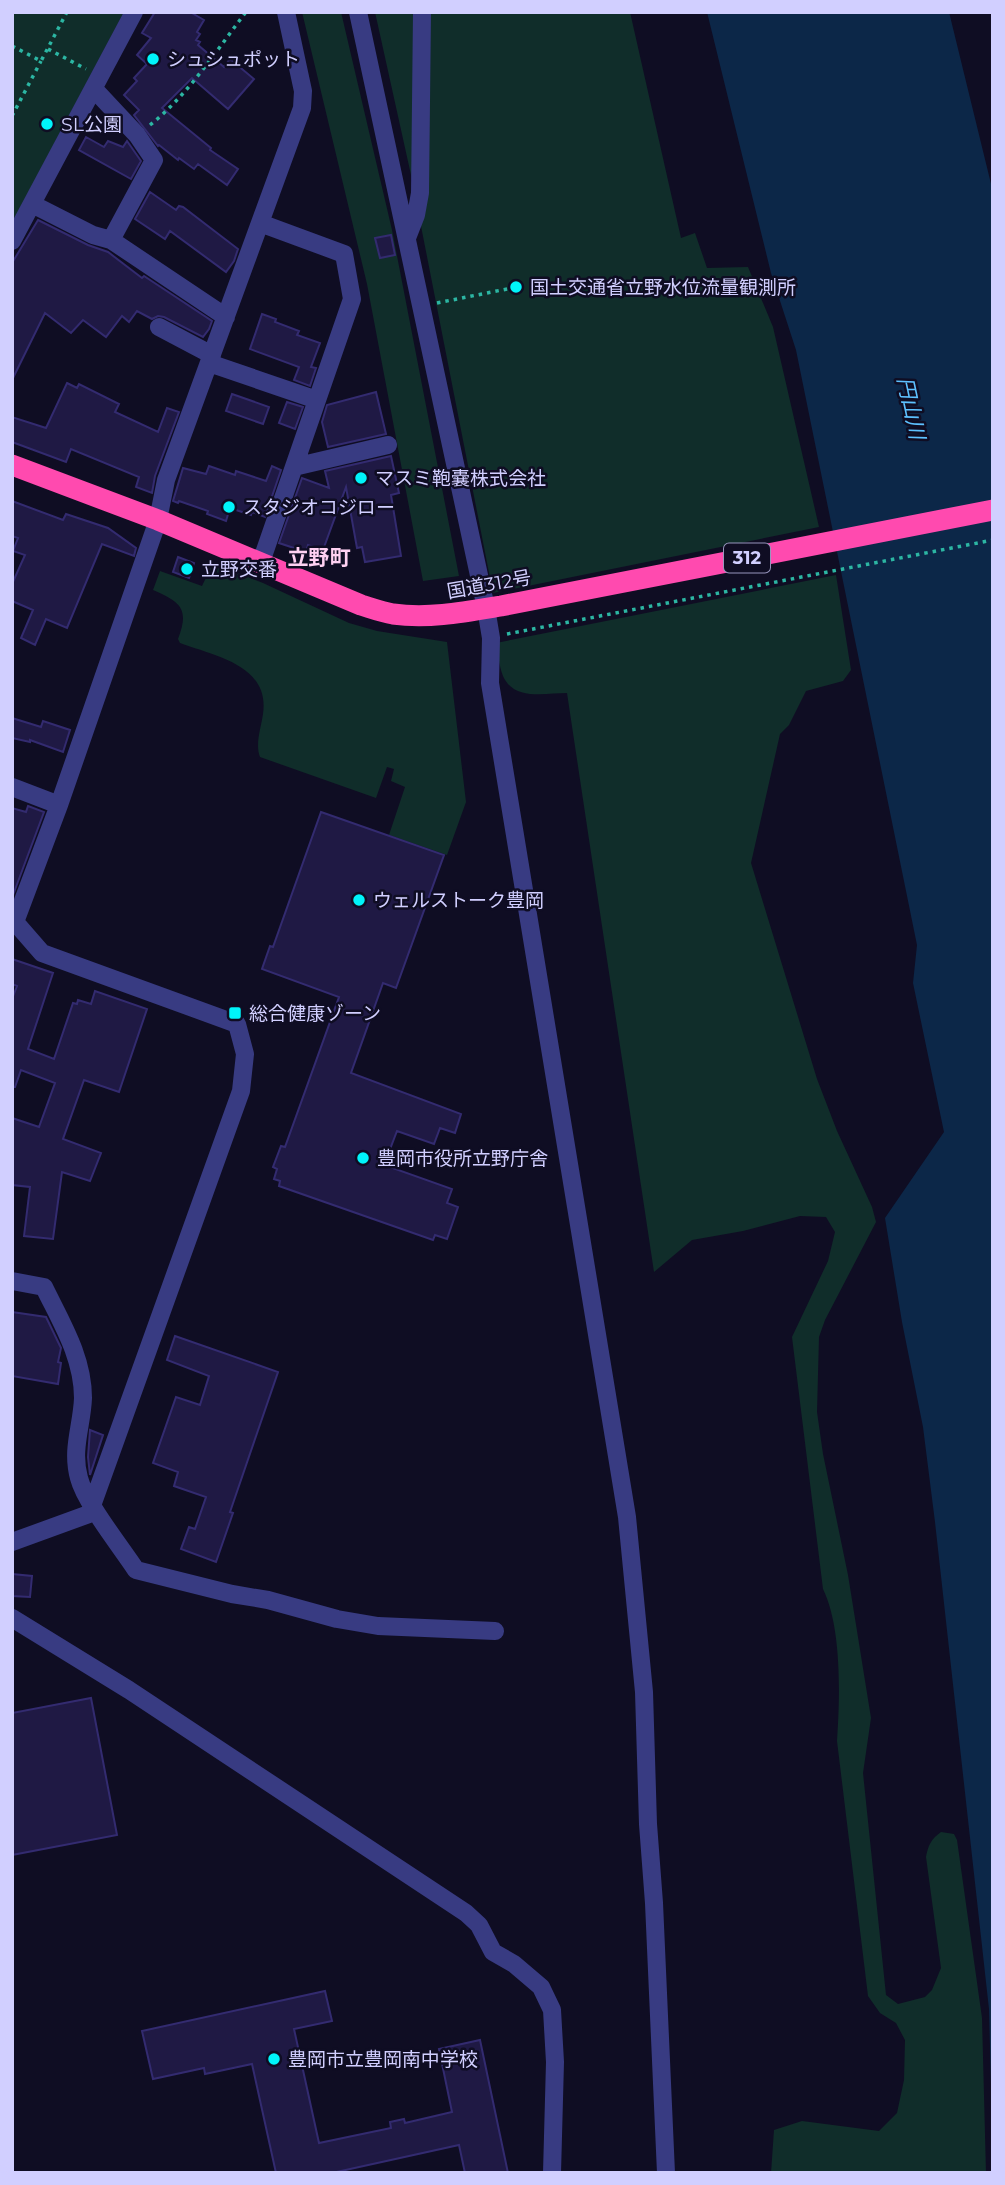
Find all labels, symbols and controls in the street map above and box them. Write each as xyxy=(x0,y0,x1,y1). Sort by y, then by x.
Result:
place label: シュシュポット xyxy=(167,48,300,71)
marker: シュシュポット xyxy=(145,51,161,67)
place label: SL公園 xyxy=(61,113,122,136)
marker: SL公園 xyxy=(39,116,55,132)
place label: 国土交通省立野水位流量観測所 xyxy=(530,276,796,299)
marker: 国土交通省立野水位流量観測所 xyxy=(508,279,524,295)
water label: 円山川 xyxy=(893,374,931,443)
place label: マスミ鞄嚢株式会社 xyxy=(375,467,546,490)
marker: マスミ鞄嚢株式会社 xyxy=(353,470,369,486)
place label: スタジオコジロー xyxy=(243,496,395,519)
marker: スタジオコジロー xyxy=(221,499,237,515)
road number: 312 xyxy=(724,544,770,572)
district label: 立野町 xyxy=(288,545,351,570)
place label: 立野交番 xyxy=(201,558,277,581)
marker: 立野交番 xyxy=(179,561,195,577)
street label: 国道312号 xyxy=(445,566,533,603)
place label: ウェルストーク豊岡 xyxy=(373,889,544,912)
marker: ウェルストーク豊岡 xyxy=(351,892,367,908)
place label: 総合健康ゾーン xyxy=(249,1002,381,1025)
marker: 総合健康ゾーン xyxy=(227,1005,243,1021)
place label: 豊岡市役所立野庁舎 xyxy=(377,1147,548,1170)
marker: 豊岡市役所立野庁舎 xyxy=(355,1150,371,1166)
place label: 豊岡市立豊岡南中学校 xyxy=(288,2048,478,2071)
marker: 豊岡市立豊岡南中学校 xyxy=(266,2051,282,2067)

